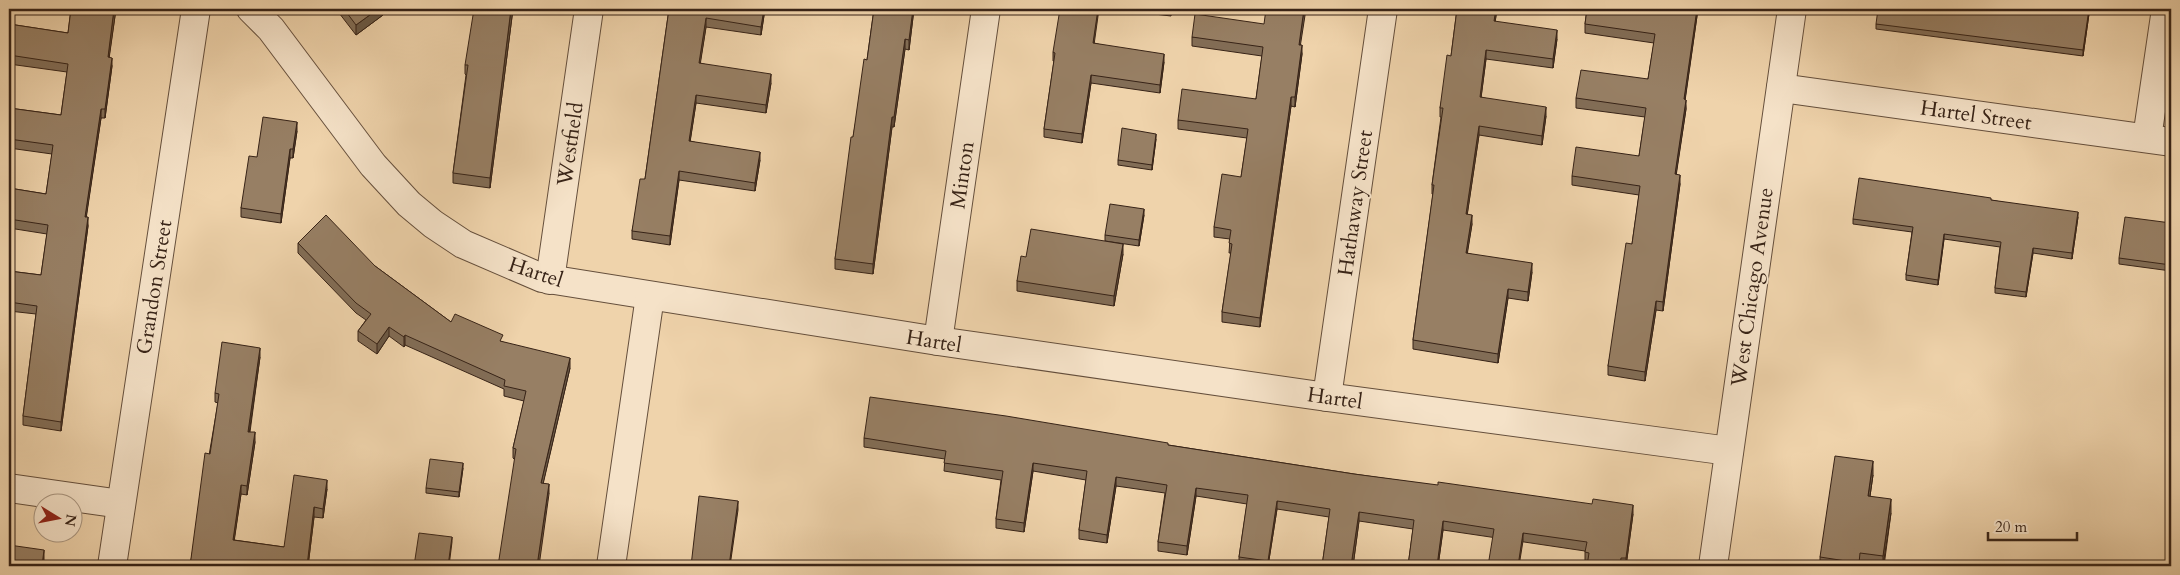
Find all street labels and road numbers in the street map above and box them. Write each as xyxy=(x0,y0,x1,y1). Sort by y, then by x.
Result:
street label: Hartel Street xyxy=(1918,93,2034,138)
street label: Westfield xyxy=(550,100,591,189)
street label: Hathaway Street xyxy=(1331,128,1380,278)
street label: Minton xyxy=(943,140,982,211)
street label: West Chicago Avenue xyxy=(1724,186,1781,390)
street label: Grandon Street xyxy=(130,217,180,356)
street label: Hartel xyxy=(505,250,567,295)
street label: Hartel xyxy=(904,323,964,360)
street label: Hartel xyxy=(1305,380,1365,417)

